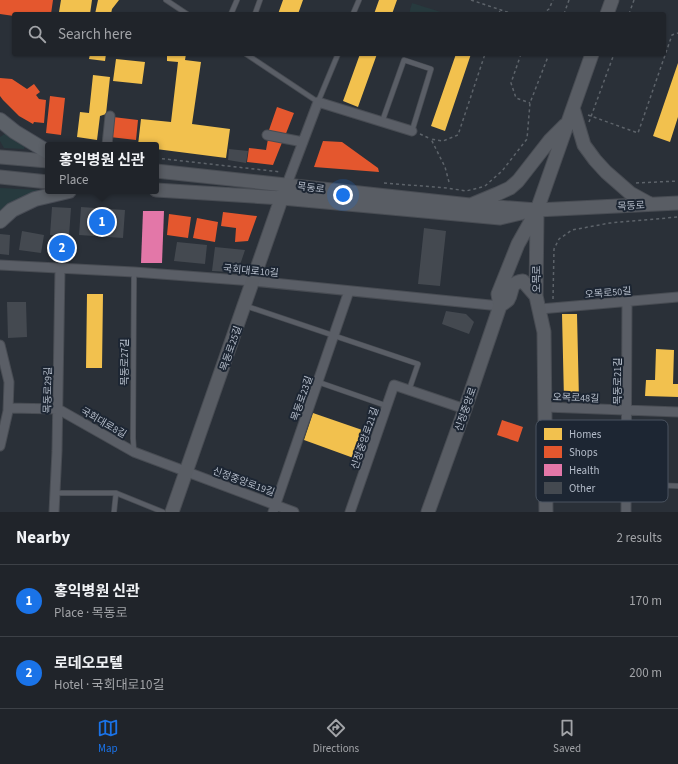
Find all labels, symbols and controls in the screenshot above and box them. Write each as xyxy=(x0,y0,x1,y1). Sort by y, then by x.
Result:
search box xyxy=(12,12,666,56)
icon: search xyxy=(26,23,48,45)
text: Search here xyxy=(58,24,132,45)
popup xyxy=(45,142,159,194)
text: 홍익병원 신관 xyxy=(59,150,145,171)
text: Place xyxy=(59,171,88,189)
street label: 목동로 xyxy=(296,179,325,197)
your location xyxy=(333,185,353,205)
street label: 목동로 xyxy=(617,198,645,214)
pin: 1 xyxy=(89,207,115,237)
pin: 2 xyxy=(49,233,75,263)
street label: 국회대로10길 xyxy=(222,262,279,280)
street label: 오목로 xyxy=(530,265,544,293)
street label: 오목로50길 xyxy=(584,284,632,302)
street label: 목동로25길 xyxy=(217,324,245,373)
street label: 목동로27길 xyxy=(118,339,132,385)
street label: 목동로21길 xyxy=(611,358,625,404)
street label: 목동로29길 xyxy=(41,367,55,414)
street label: 목동로23길 xyxy=(288,374,316,423)
street label: 신정중앙로 xyxy=(452,385,480,433)
street label: 오목로48길 xyxy=(552,390,600,406)
street label: 국회대로8길 xyxy=(78,404,129,442)
street label: 신정중앙로21길 xyxy=(348,405,382,471)
legend xyxy=(536,420,668,502)
text: Homes xyxy=(569,427,602,442)
text: Shops xyxy=(569,445,598,460)
text: Health xyxy=(569,463,600,478)
street label: 신정중앙로19길 xyxy=(211,464,277,500)
text: Other xyxy=(569,481,595,496)
text: Nearby xyxy=(16,526,70,550)
text: 2 results xyxy=(617,529,662,547)
text: 홍익병원 신관 xyxy=(54,581,140,602)
text: 1 xyxy=(26,592,32,610)
text: 170 m xyxy=(629,592,662,610)
text: Place · 목동로 xyxy=(54,604,128,622)
text: 로데오모텔 xyxy=(54,653,123,674)
text: 2 xyxy=(26,664,32,682)
text: 200 m xyxy=(629,664,662,682)
text: Hotel · 국회대로10길 xyxy=(54,676,164,694)
tab: Map xyxy=(97,717,119,756)
tab: Directions xyxy=(313,717,359,756)
tab: Saved xyxy=(553,717,581,756)

